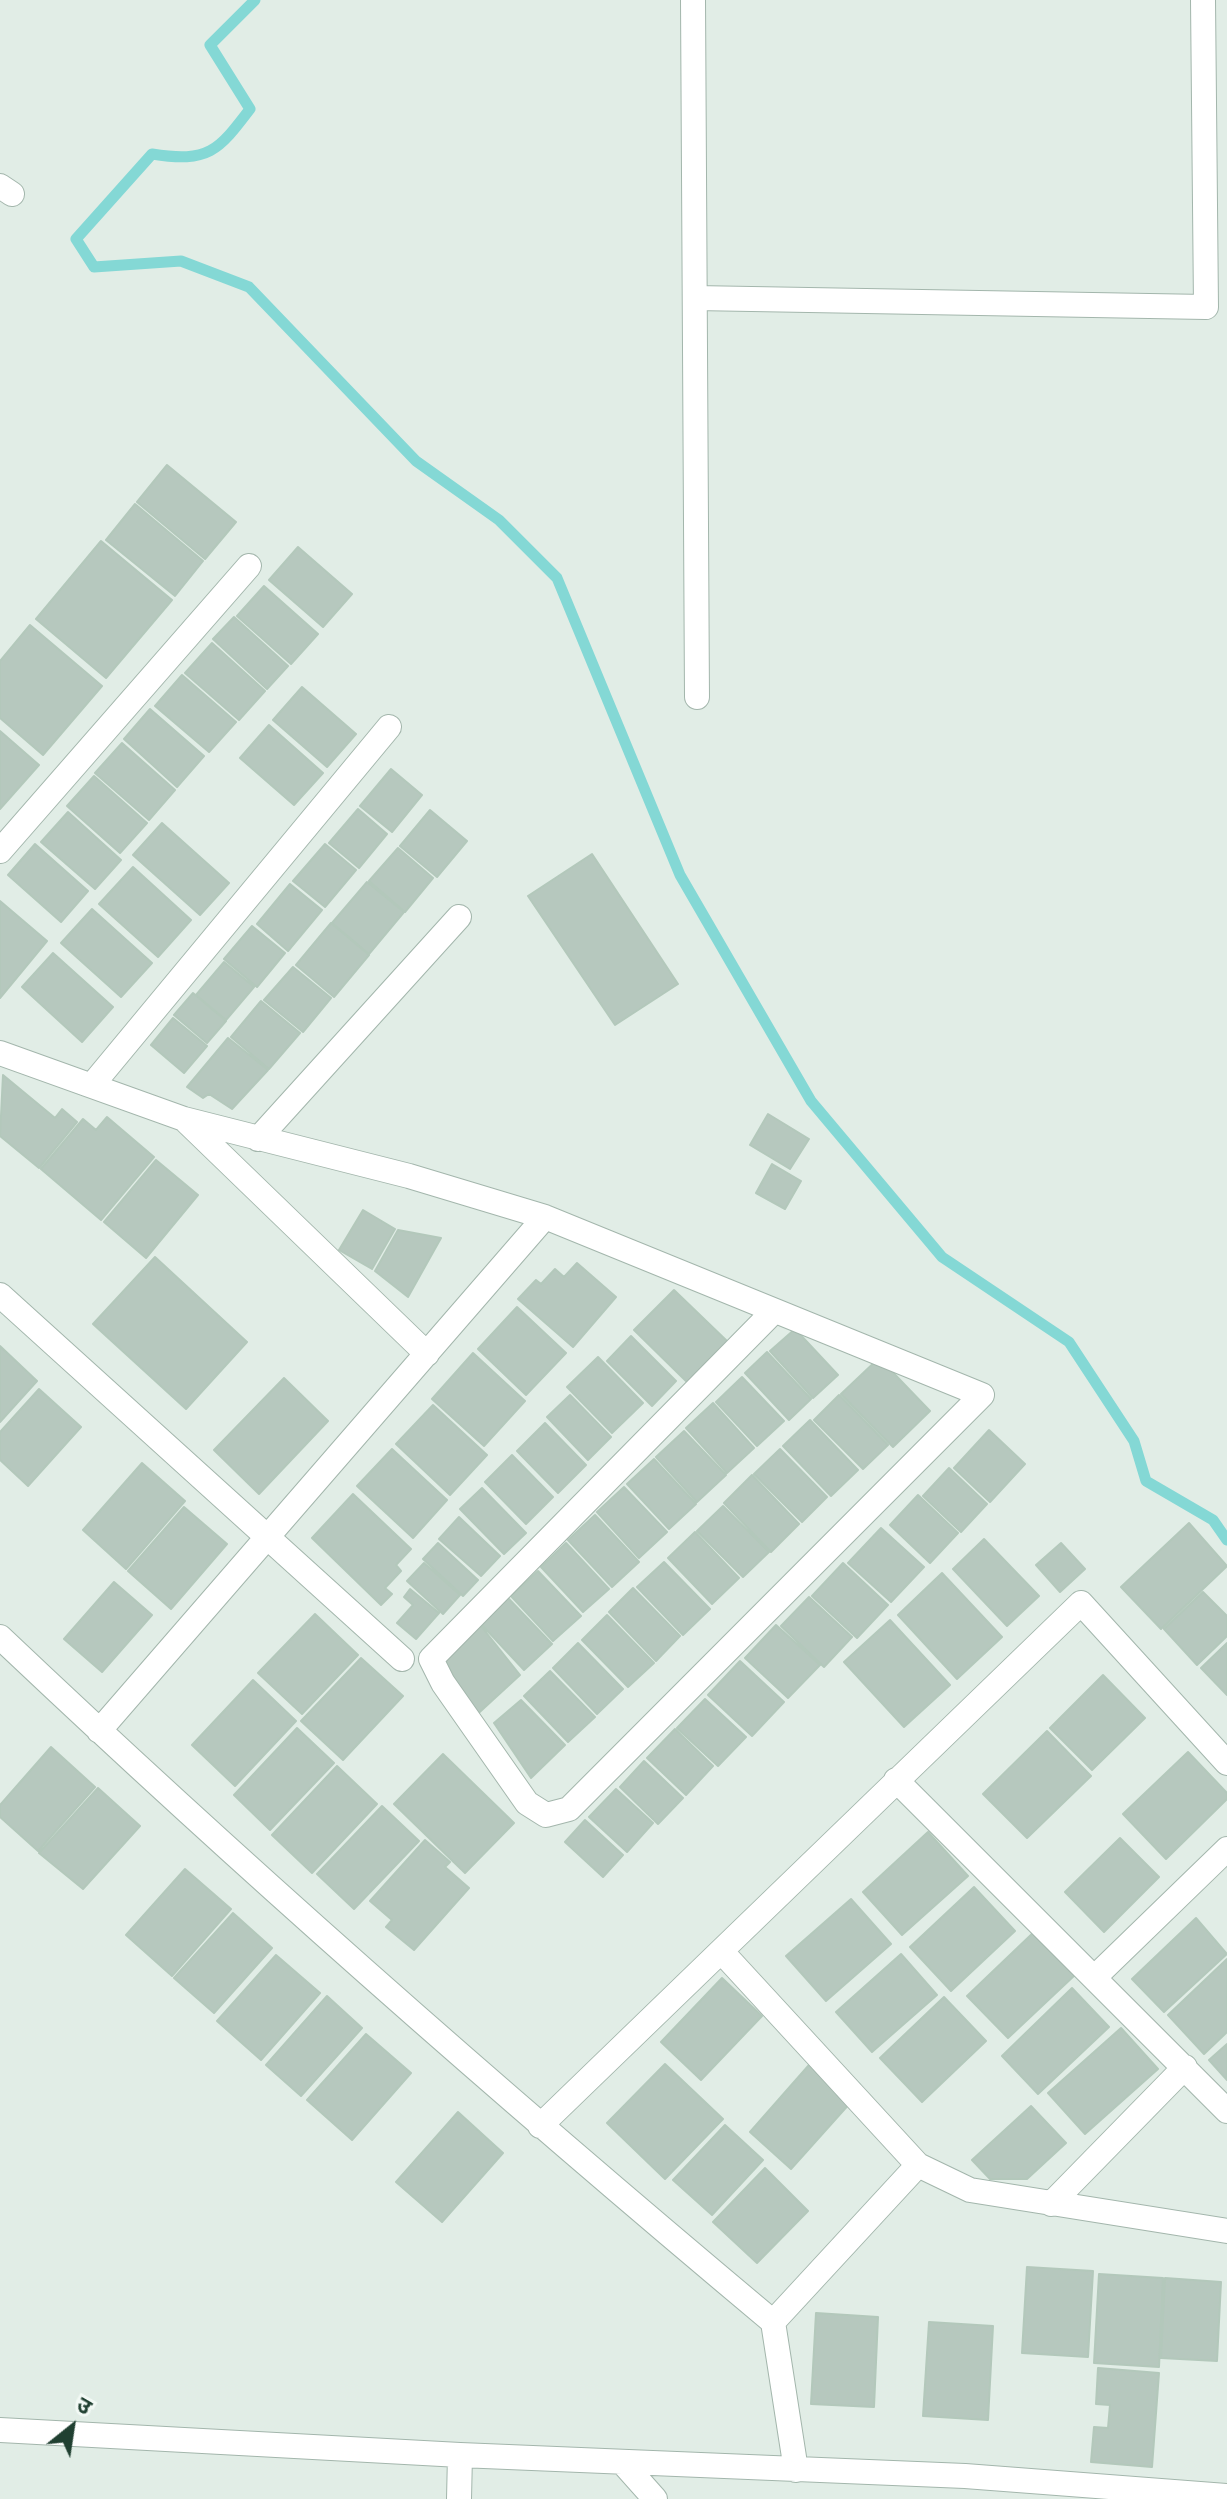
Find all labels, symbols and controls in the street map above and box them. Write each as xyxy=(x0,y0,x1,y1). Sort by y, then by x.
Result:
north arrow xyxy=(32,2387,112,2467)
text: उ xyxy=(71,2390,97,2422)

